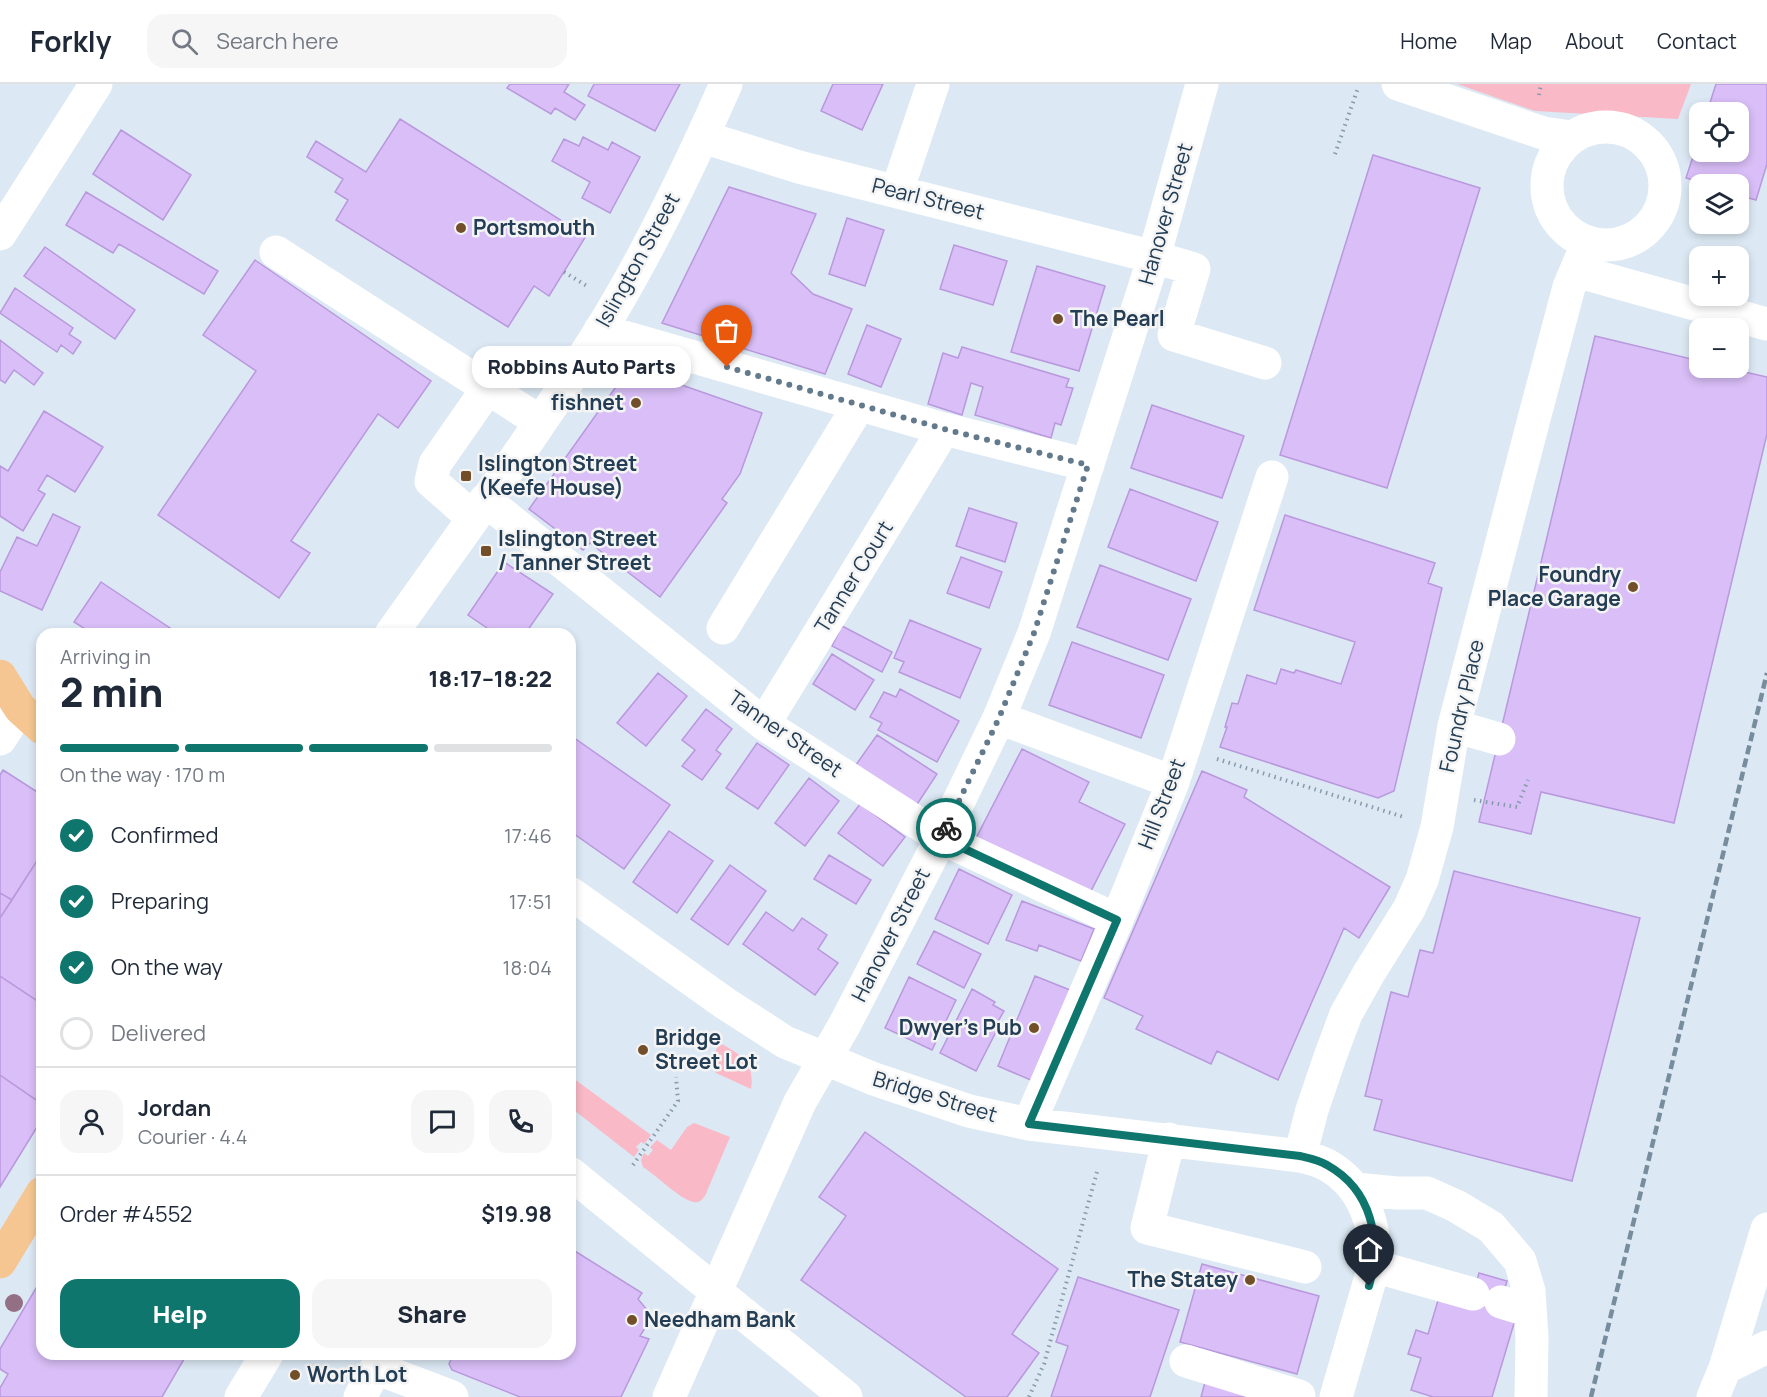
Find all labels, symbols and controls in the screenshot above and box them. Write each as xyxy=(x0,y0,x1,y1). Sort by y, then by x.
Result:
search box xyxy=(147,14,567,68)
text: Forkly xyxy=(30,22,111,60)
icon: search xyxy=(168,25,201,58)
text: Search here xyxy=(216,26,339,56)
text: Home xyxy=(1400,27,1457,55)
text: Map xyxy=(1490,27,1532,55)
text: About xyxy=(1565,27,1624,55)
text: Contact xyxy=(1657,27,1737,55)
map controls xyxy=(1689,102,1749,378)
button: locate xyxy=(1689,102,1749,162)
street label: Hanover Street xyxy=(1131,139,1199,288)
street label: Pearl Street xyxy=(869,171,987,225)
button: layers xyxy=(1689,174,1749,234)
street label: Islington Street xyxy=(589,187,686,332)
place label: Portsmouth xyxy=(473,213,595,241)
marker: Portsmouth xyxy=(454,221,468,235)
button: + xyxy=(1689,246,1749,306)
place label: The Pearl xyxy=(1070,304,1165,332)
pin xyxy=(701,305,752,367)
marker: The Pearl xyxy=(1051,312,1065,326)
icon: bag xyxy=(710,314,743,347)
button: − xyxy=(1689,318,1749,378)
callout: Robbins Auto Parts xyxy=(472,346,691,388)
text: Robbins Auto Parts xyxy=(487,353,676,380)
place label: fishnet xyxy=(551,388,624,416)
marker: fishnet xyxy=(629,396,643,410)
place label: Islington Street (Keefe House) xyxy=(478,449,637,501)
marker: Islington Street (Keefe House) xyxy=(459,469,473,483)
street label: Tanner Court xyxy=(807,515,899,638)
place label: Islington Street / Tanner Street xyxy=(498,524,657,576)
marker: Islington Street / Tanner Street xyxy=(479,544,493,558)
place label: Foundry Place Garage xyxy=(1488,560,1621,612)
marker: Foundry Place Garage xyxy=(1626,580,1640,594)
street label: Foundry Place xyxy=(1432,637,1490,775)
text: Arriving in xyxy=(60,643,151,670)
text: 18:17–18:22 xyxy=(428,664,552,694)
text: 2 min xyxy=(60,665,163,719)
street label: Tanner Street xyxy=(723,683,848,783)
street label: Hill Street xyxy=(1131,754,1191,853)
text: On the way · 170 m xyxy=(60,761,225,788)
courier xyxy=(916,798,976,858)
icon: bike xyxy=(930,812,963,845)
icon: check xyxy=(60,819,93,852)
text: Confirmed xyxy=(111,820,219,850)
text: 17:46 xyxy=(504,822,552,849)
street label: Hanover Street xyxy=(844,863,936,1006)
icon: check xyxy=(60,885,93,918)
text: Preparing xyxy=(111,886,209,916)
text: 17:51 xyxy=(509,888,552,915)
icon: check xyxy=(60,951,93,984)
text: On the way xyxy=(111,952,223,982)
text: 18:04 xyxy=(503,954,552,981)
place label: Dwyer's Pub xyxy=(899,1013,1022,1041)
text: Delivered xyxy=(111,1018,206,1048)
marker: Dwyer's Pub xyxy=(1027,1021,1041,1035)
place label: Bridge Street Lot xyxy=(655,1023,758,1075)
marker: Bridge Street Lot xyxy=(636,1043,650,1057)
street label: Bridge Street xyxy=(870,1064,1001,1128)
button: person xyxy=(60,1090,123,1153)
button: chat xyxy=(411,1090,474,1153)
button: phone xyxy=(489,1090,552,1153)
text: Jordan xyxy=(138,1093,211,1123)
text: Courier · 4.4 xyxy=(138,1123,248,1150)
text: Order #4552 xyxy=(60,1199,192,1229)
text: $19.98 xyxy=(481,1199,552,1229)
pin xyxy=(1343,1224,1394,1286)
icon: home xyxy=(1352,1233,1385,1266)
place label: The Statey xyxy=(1128,1265,1238,1293)
marker: The Statey xyxy=(1243,1273,1257,1287)
button: Help xyxy=(60,1279,300,1348)
button: Share xyxy=(312,1279,552,1348)
place label: Needham Bank xyxy=(644,1305,796,1333)
marker: Needham Bank xyxy=(625,1313,639,1327)
place label: Worth Lot xyxy=(307,1360,407,1388)
marker: Worth Lot xyxy=(288,1368,302,1382)

